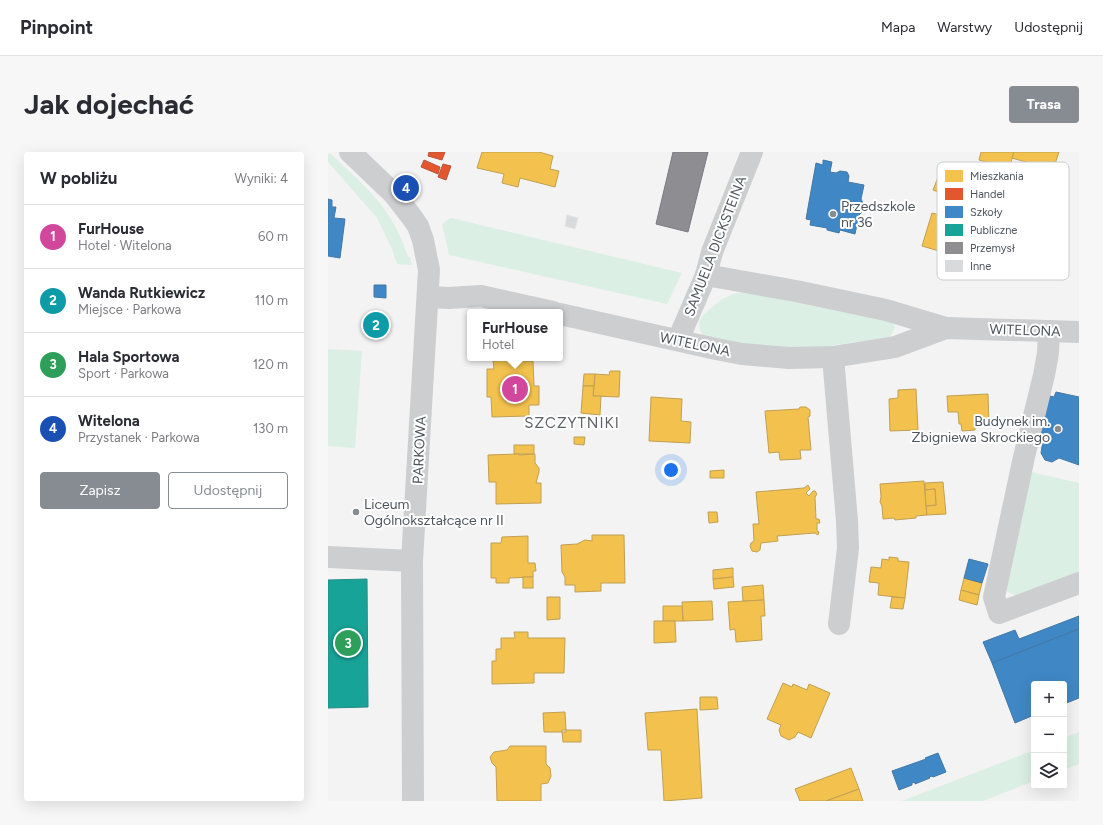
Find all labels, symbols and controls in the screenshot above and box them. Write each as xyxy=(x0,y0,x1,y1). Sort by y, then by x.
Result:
text: Pinpoint xyxy=(20,16,93,39)
text: Mapa xyxy=(881,19,915,36)
text: Warstwy xyxy=(937,19,992,36)
text: Udostępnij xyxy=(1014,19,1083,36)
button: Trasa xyxy=(1009,86,1079,123)
text: Jak dojechać xyxy=(24,87,194,121)
legend xyxy=(937,162,1069,280)
text: W pobliżu xyxy=(40,168,117,188)
text: Mieszkania xyxy=(970,170,1024,183)
text: Wyniki: 4 xyxy=(235,171,288,186)
pin: 4 xyxy=(393,173,419,203)
street label: SAMUELA DICKSTEINA xyxy=(681,173,750,319)
text: Handel xyxy=(970,188,1005,201)
place label: Przedszkole nr 36 xyxy=(841,198,916,231)
text: Szkoły xyxy=(970,206,1003,219)
marker: Przedszkole nr 36 xyxy=(828,209,838,219)
text: FurHouse xyxy=(78,220,144,238)
text: Publiczne xyxy=(970,224,1017,237)
text: 1 xyxy=(50,229,56,244)
text: 60 m xyxy=(258,229,288,244)
text: Hotel · Witelona xyxy=(78,238,172,253)
text: Przemysł xyxy=(970,242,1015,255)
text: Inne xyxy=(970,260,991,273)
text: Wanda Rutkiewicz xyxy=(78,284,205,302)
text: 2 xyxy=(49,293,57,308)
text: 110 m xyxy=(255,293,288,308)
text: Miejsce · Parkowa xyxy=(78,302,181,317)
popup xyxy=(467,309,563,361)
pin: 2 xyxy=(363,310,389,340)
text: FurHouse xyxy=(482,319,548,337)
street label: WITELONA xyxy=(989,321,1062,340)
street label: WITELONA xyxy=(658,329,732,360)
text: Hotel xyxy=(482,337,514,352)
text: Hala Sportowa xyxy=(78,348,180,366)
text: 3 xyxy=(49,357,57,372)
text: 120 m xyxy=(253,357,288,372)
text: Sport · Parkowa xyxy=(78,366,169,381)
pin: 1 xyxy=(502,374,528,404)
text: Witelona xyxy=(78,412,140,430)
place label: Budynek im. Zbigniewa Skrockiego xyxy=(912,413,1050,446)
district label: SZCZYTNIKI xyxy=(524,414,620,432)
street label: PARKOWA xyxy=(409,415,430,484)
text: 4 xyxy=(49,421,57,436)
text: 130 m xyxy=(253,421,288,436)
marker: Budynek im. Zbigniewa Skrockiego xyxy=(1053,424,1063,434)
text: Przystanek · Parkowa xyxy=(78,430,200,445)
your location xyxy=(661,460,681,480)
button: Zapisz xyxy=(40,472,160,509)
button: Udostępnij xyxy=(168,472,288,509)
place label: Liceum Ogólnokształcące nr II xyxy=(364,496,504,529)
marker: Liceum Ogólnokształcące nr II xyxy=(351,507,361,517)
pin: 3 xyxy=(335,628,361,658)
map controls xyxy=(1031,681,1067,789)
button: + xyxy=(1031,681,1067,717)
button: − xyxy=(1031,717,1067,753)
button: layers xyxy=(1031,753,1067,789)

